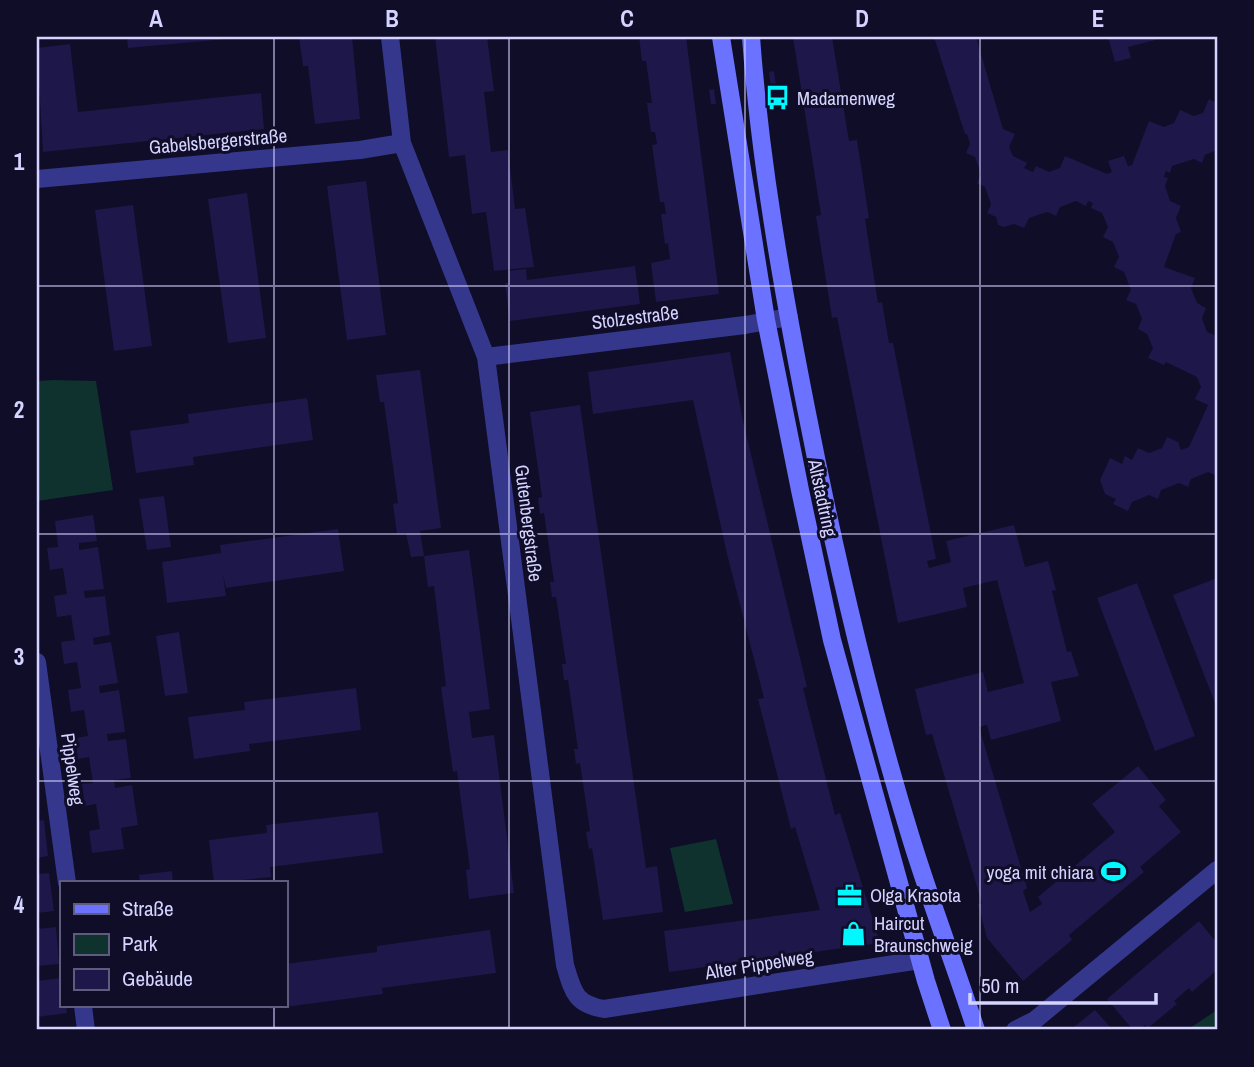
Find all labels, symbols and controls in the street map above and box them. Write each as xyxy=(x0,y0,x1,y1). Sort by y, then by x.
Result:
text: A xyxy=(149,3,163,34)
text: B xyxy=(385,3,399,34)
text: C xyxy=(620,3,634,34)
text: D xyxy=(855,3,869,34)
text: E xyxy=(1092,3,1104,34)
bus stop icon: Madamenweg xyxy=(763,84,791,112)
place label: Madamenweg xyxy=(797,85,895,111)
street label: Gabelsbergerstraße xyxy=(148,122,288,160)
text: 1 xyxy=(14,146,25,177)
street label: Stolzestraße xyxy=(590,299,680,335)
text: 2 xyxy=(14,394,24,425)
street label: Altstadtring xyxy=(802,456,844,540)
street label: Gutenbergstraße xyxy=(509,463,549,583)
text: 3 xyxy=(14,641,24,672)
street label: Pippelweg xyxy=(55,731,91,807)
sports icon: yoga mit chiara xyxy=(1100,858,1128,886)
place label: yoga mit chiara xyxy=(987,859,1094,885)
legend xyxy=(60,881,287,1007)
office icon: Olga Krasota xyxy=(836,881,864,909)
place label: Olga Krasota xyxy=(870,882,961,908)
text: 4 xyxy=(14,889,25,920)
text: Straße xyxy=(122,894,174,923)
place label: Haircut Braunschweig xyxy=(874,910,973,958)
shop icon: Haircut Braunschweig xyxy=(840,920,868,948)
text: Park xyxy=(122,929,158,958)
street label: Alter Pippelweg xyxy=(702,943,815,986)
scale bar xyxy=(970,962,1156,1006)
text: Gebäude xyxy=(122,964,193,993)
text: 50 m xyxy=(981,971,1019,1000)

